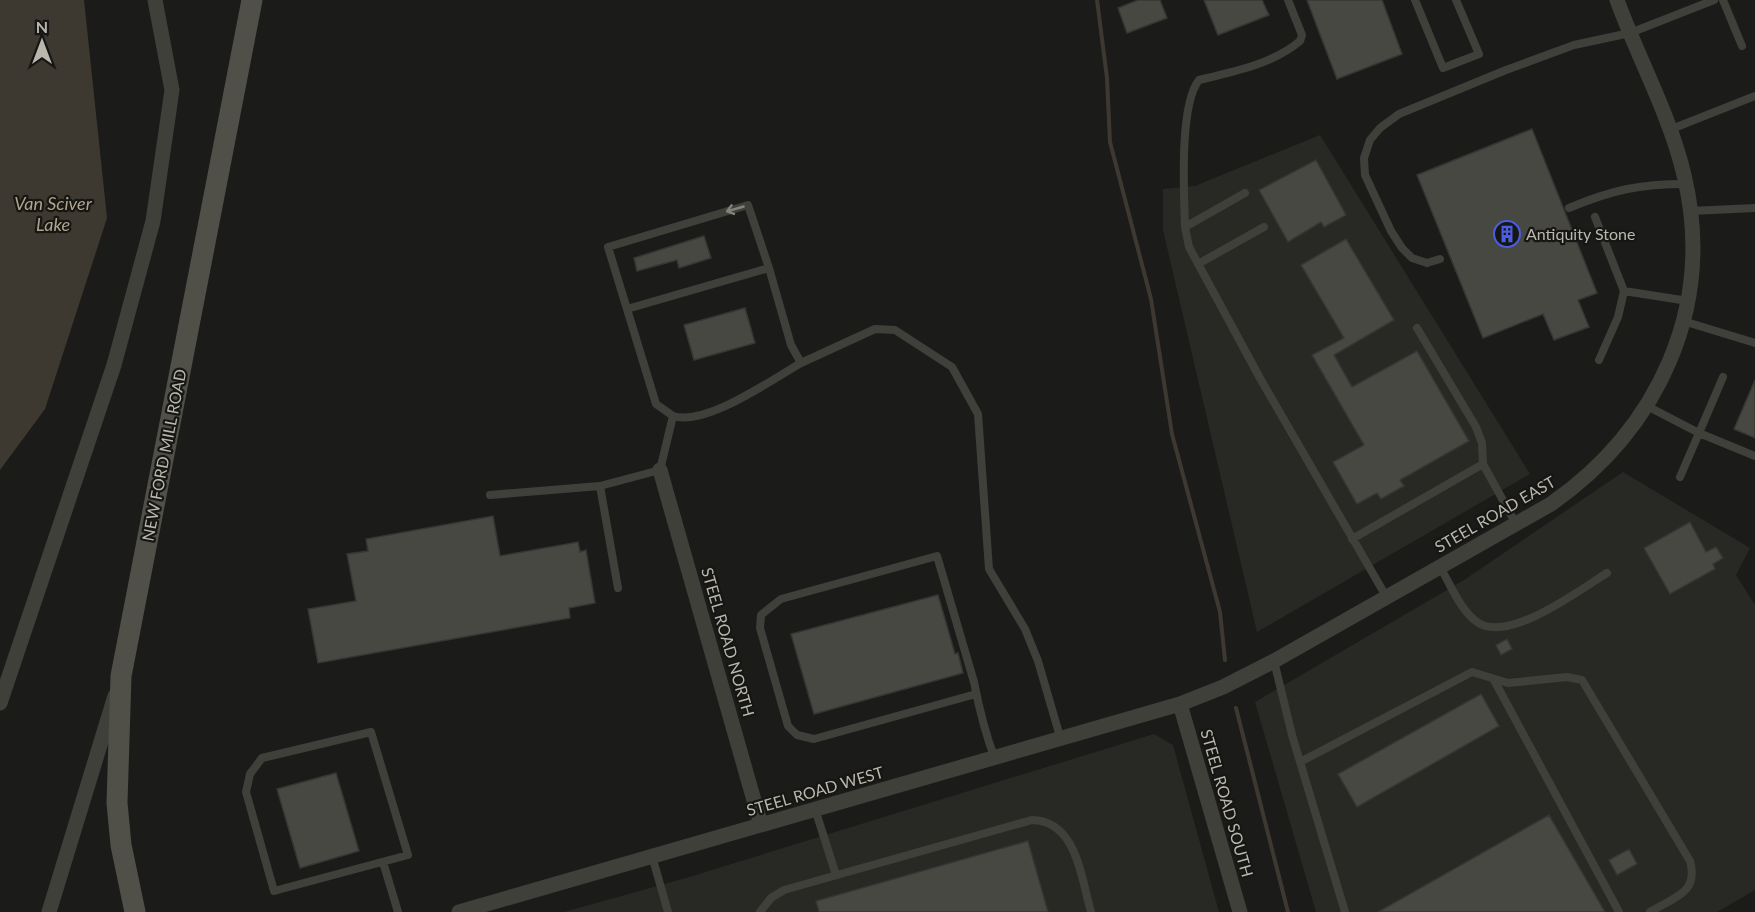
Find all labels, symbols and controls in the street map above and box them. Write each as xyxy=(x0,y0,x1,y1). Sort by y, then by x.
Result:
north arrow xyxy=(12,12,72,72)
text: N xyxy=(36,17,48,36)
water label: Van Sciver Lake xyxy=(14,192,93,235)
one-way arrow xyxy=(726,204,745,215)
building icon: Antiquity Stone xyxy=(1492,219,1522,249)
place label: Antiquity Stone xyxy=(1526,224,1635,243)
street label: NEW FORD MILL ROAD xyxy=(138,367,190,542)
street label: STEEL ROAD EAST xyxy=(1431,471,1559,556)
street label: STEEL ROAD NORTH xyxy=(698,565,759,719)
street label: STEEL ROAD SOUTH xyxy=(1197,727,1258,879)
street label: STEEL ROAD WEST xyxy=(744,762,886,819)

